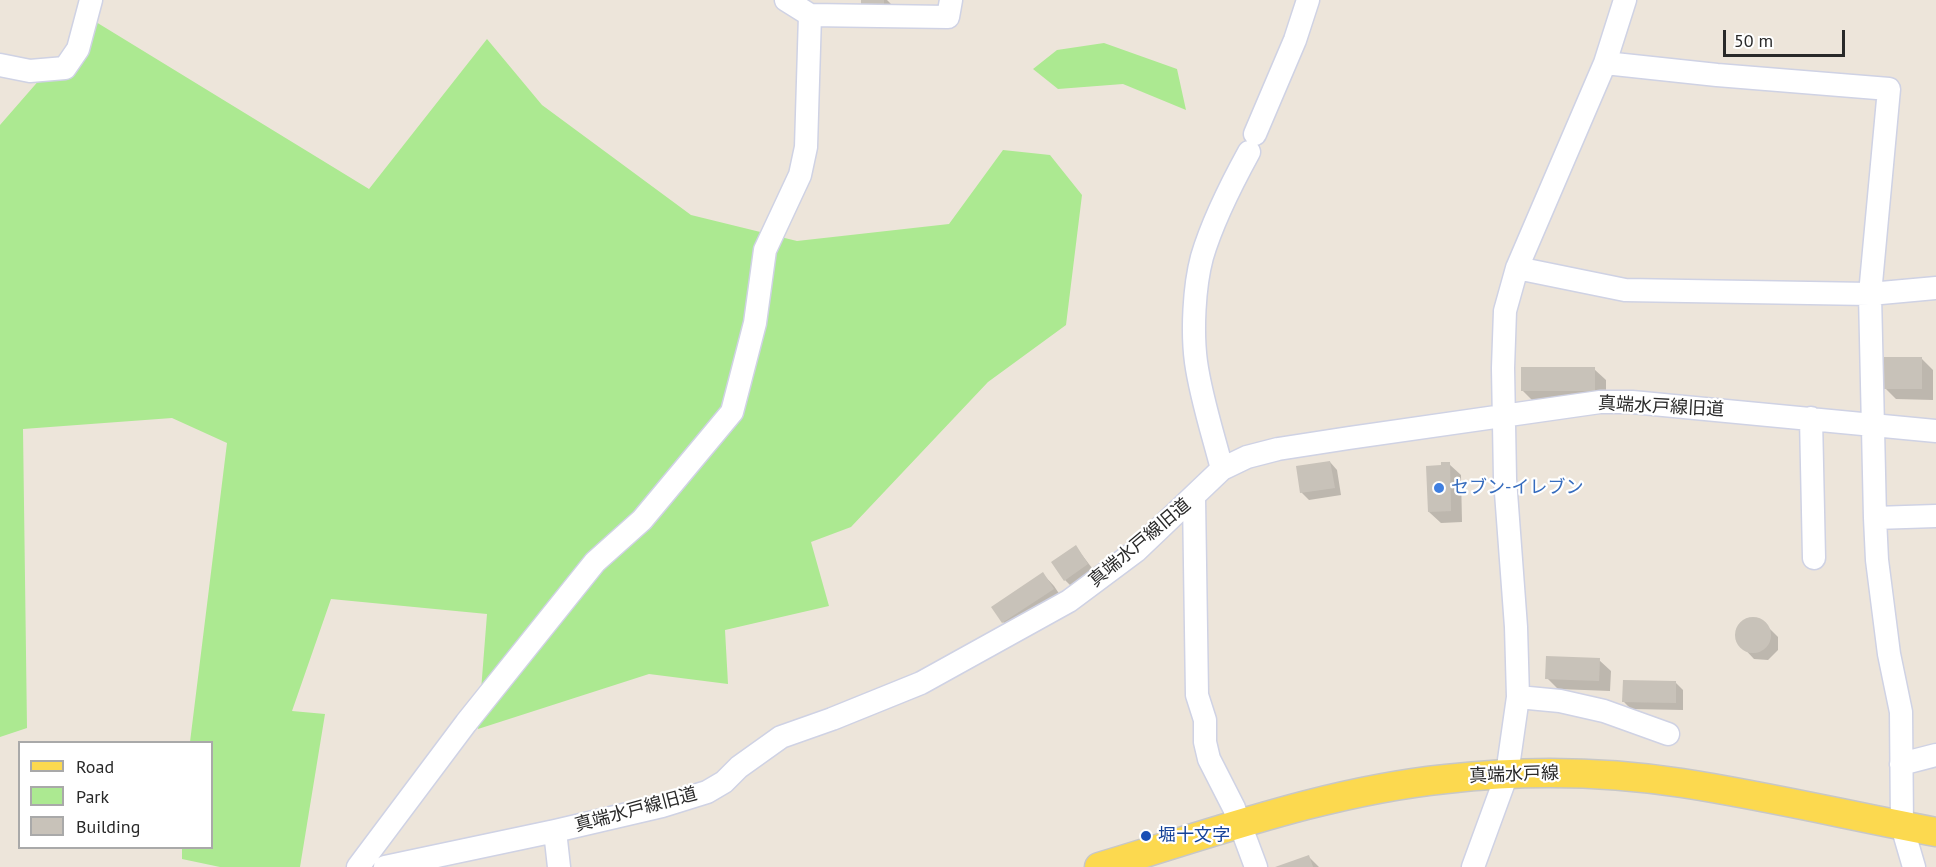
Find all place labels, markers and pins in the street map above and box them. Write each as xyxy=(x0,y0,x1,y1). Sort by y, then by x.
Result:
place label: セブン-イレブン xyxy=(1451,477,1583,499)
marker: セブン-イレブン xyxy=(1432,481,1446,495)
place label: 堀十文字 xyxy=(1158,825,1230,847)
marker: 堀十文字 xyxy=(1139,829,1153,843)

